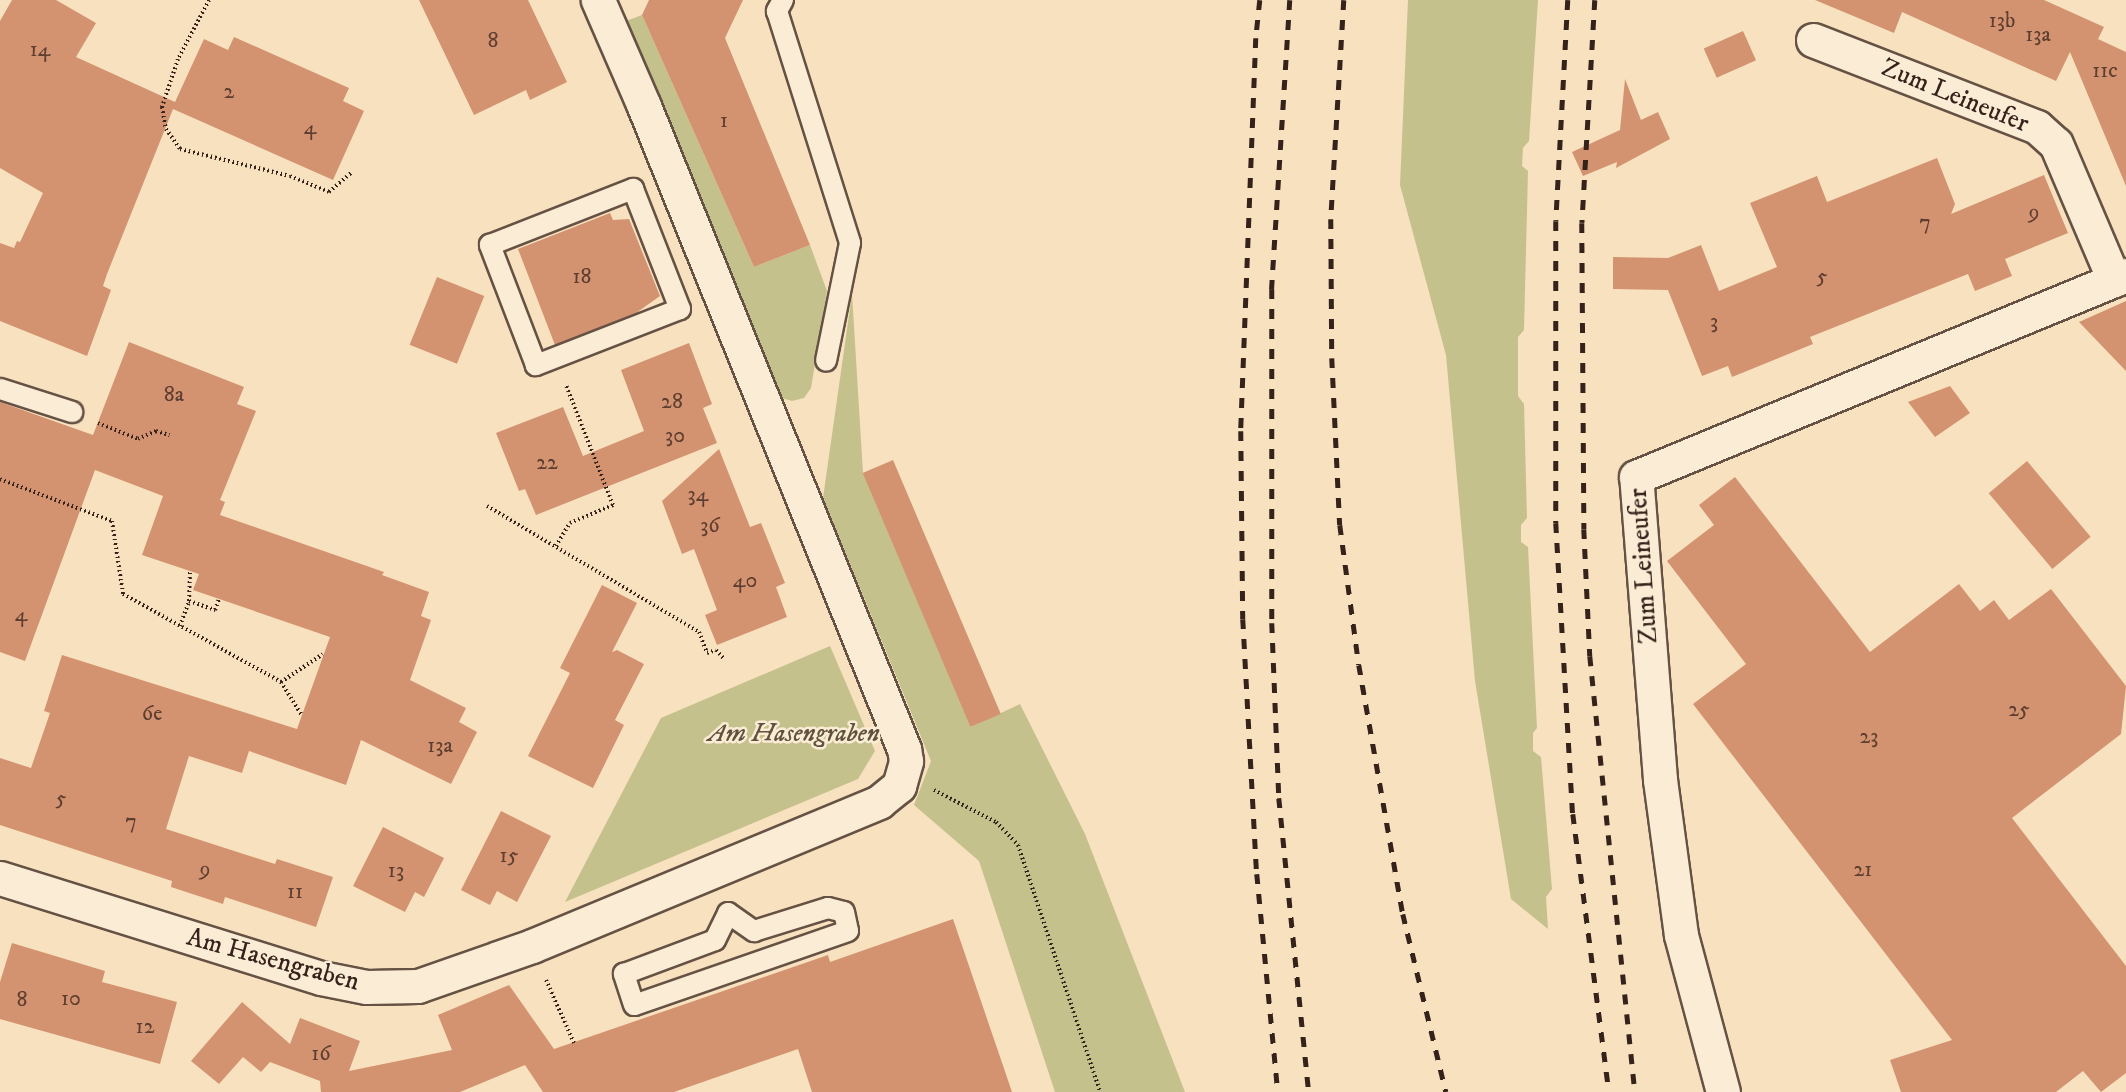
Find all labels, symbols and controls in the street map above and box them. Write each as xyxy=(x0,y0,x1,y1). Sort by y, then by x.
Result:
house number: 13b xyxy=(1989,8,2015,34)
house number: 13a xyxy=(2025,22,2051,48)
house number: 8 xyxy=(487,28,499,54)
house number: 14 xyxy=(30,37,50,63)
street label: Zum Leineufer xyxy=(1877,52,2033,140)
house number: 11c xyxy=(2092,58,2118,84)
house number: 2 xyxy=(224,79,234,105)
house number: 1 xyxy=(720,108,728,134)
house number: 4 xyxy=(304,115,316,141)
house number: 9 xyxy=(2029,200,2039,226)
house number: 7 xyxy=(1919,210,1931,236)
house number: 18 xyxy=(572,264,592,290)
house number: 5 xyxy=(1817,264,1827,290)
house number: 3 xyxy=(1710,309,1718,335)
house number: 8a xyxy=(164,382,184,408)
house number: 28 xyxy=(661,389,683,415)
house number: 30 xyxy=(665,423,685,449)
house number: 22 xyxy=(536,450,558,476)
house number: 34 xyxy=(688,482,708,508)
street label: Zum Leineufer xyxy=(1623,487,1665,645)
house number: 36 xyxy=(700,513,720,539)
house number: 40 xyxy=(733,568,757,594)
house number: 4 xyxy=(15,602,27,628)
house number: 25 xyxy=(2008,697,2030,723)
house number: 6e xyxy=(142,701,162,727)
park label: Am Hasengraben xyxy=(708,718,880,750)
house number: 23 xyxy=(1859,724,1879,750)
house number: 13a xyxy=(427,733,453,759)
house number: 5 xyxy=(56,786,66,812)
house number: 7 xyxy=(125,809,137,835)
house number: 15 xyxy=(500,843,518,869)
house number: 9 xyxy=(200,857,210,883)
house number: 21 xyxy=(1854,857,1872,883)
house number: 13 xyxy=(388,858,404,884)
house number: 11 xyxy=(287,879,303,905)
street label: Am Hasengraben xyxy=(183,922,363,998)
house number: 10 xyxy=(61,986,81,1012)
house number: 8 xyxy=(16,987,28,1013)
house number: 12 xyxy=(136,1014,154,1040)
house number: 16 xyxy=(311,1041,331,1067)

